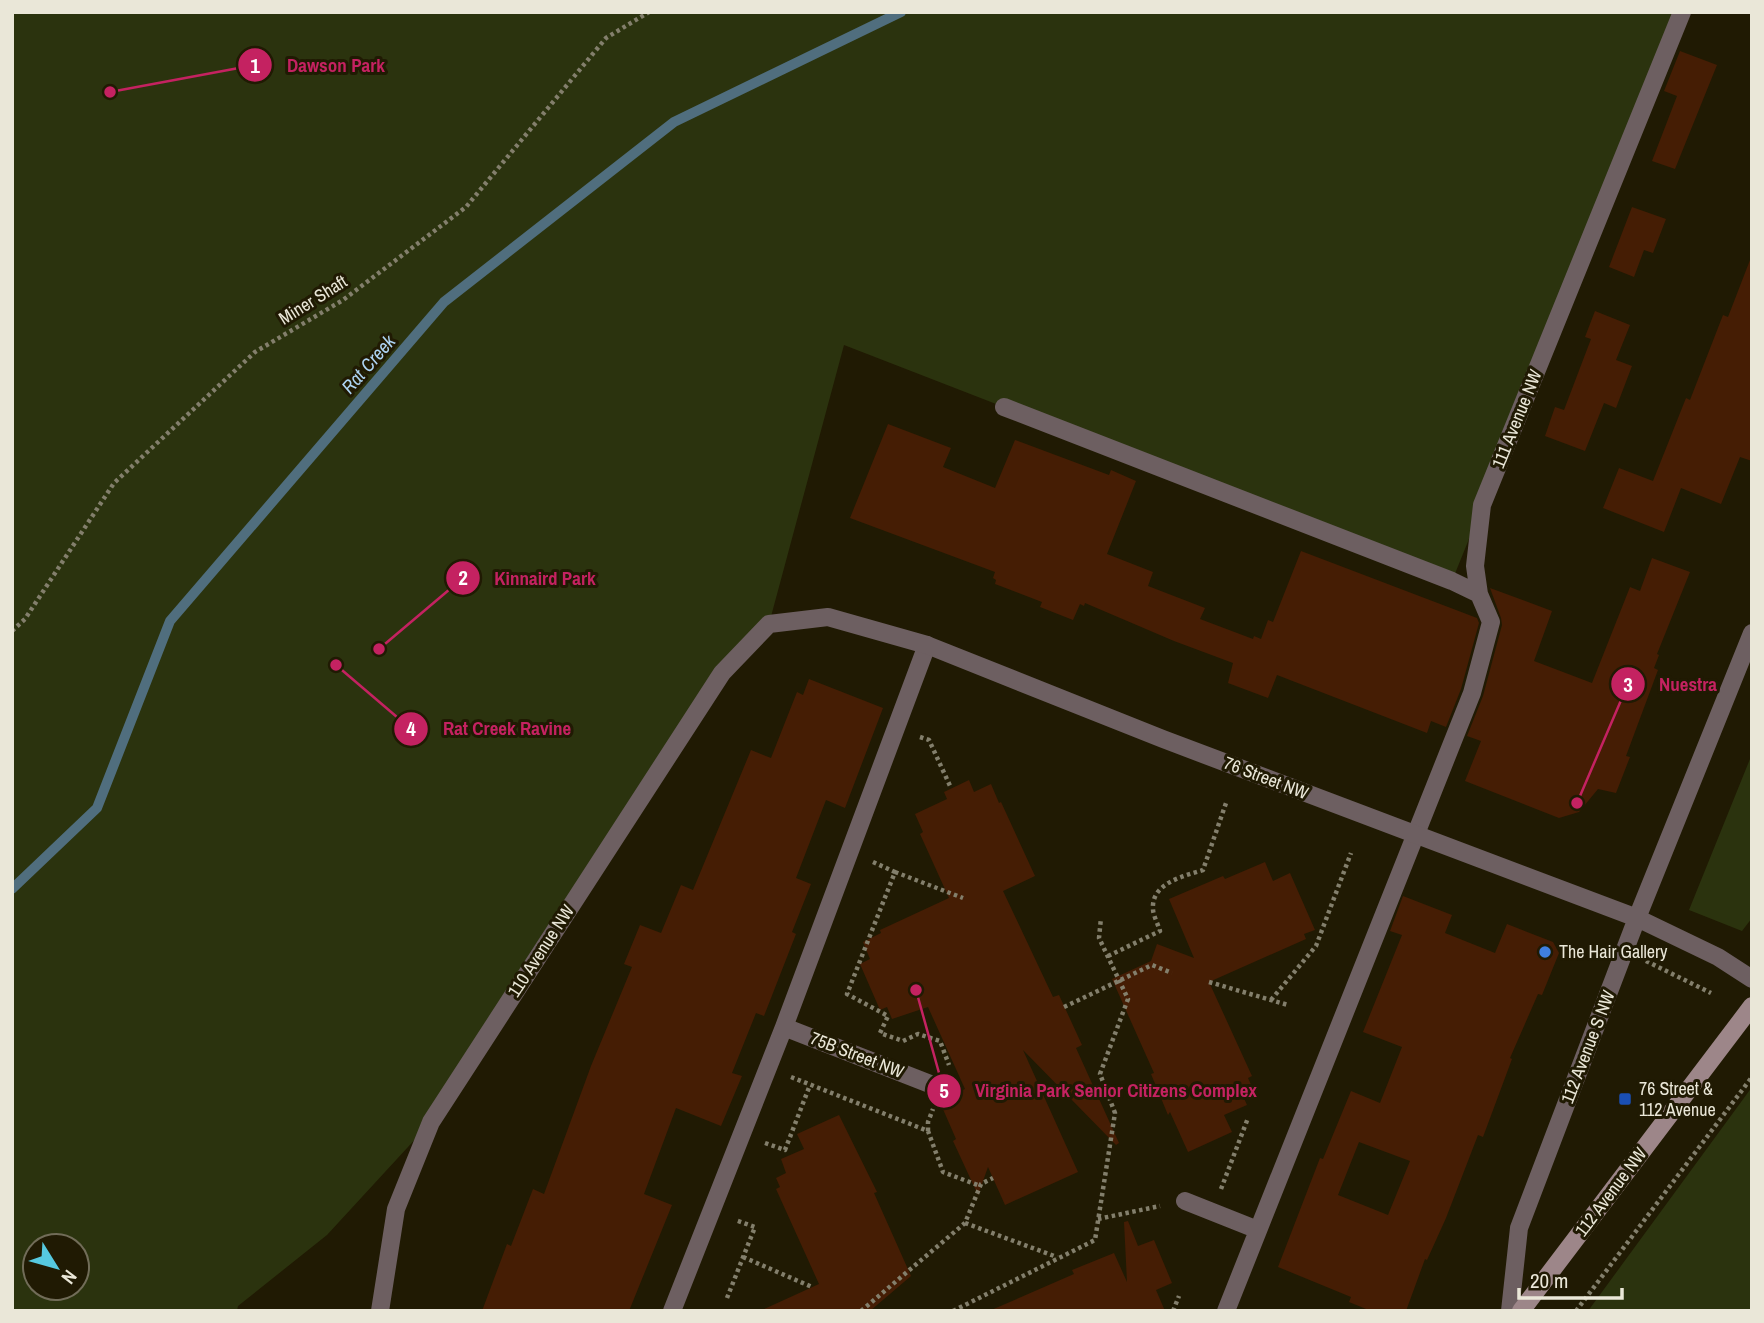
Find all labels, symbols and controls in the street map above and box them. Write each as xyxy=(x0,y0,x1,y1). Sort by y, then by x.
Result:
callout: Dawson Park xyxy=(238,45,399,85)
text: 1 xyxy=(250,51,260,80)
text: Dawson Park xyxy=(287,52,385,78)
street label: Miner Shaft xyxy=(274,269,352,330)
water label: Rat Creek xyxy=(335,328,402,399)
street label: 111 Avenue NW xyxy=(1485,366,1548,472)
callout: Kinnaird Park xyxy=(445,558,610,598)
text: 2 xyxy=(458,563,468,592)
text: Kinnaird Park xyxy=(494,565,596,591)
callout: Nuestra xyxy=(1610,664,1731,704)
text: 3 xyxy=(1623,670,1633,699)
text: Nuestra xyxy=(1659,671,1717,697)
callout: Rat Creek Ravine xyxy=(394,709,585,749)
text: 4 xyxy=(406,714,416,743)
text: Rat Creek Ravine xyxy=(443,715,571,741)
street label: 76 Street NW xyxy=(1220,750,1312,805)
street label: 110 Avenue NW xyxy=(501,900,580,1002)
place label: The Hair Gallery xyxy=(1559,939,1668,964)
marker: The Hair Gallery xyxy=(1537,944,1553,960)
street label: 112 Avenue S NW xyxy=(1554,987,1621,1107)
street label: 75B Street NW xyxy=(807,1025,908,1084)
callout: Virginia Park Senior Citizens Complex xyxy=(926,1071,1271,1111)
text: 5 xyxy=(939,1076,949,1105)
place label: 76 Street & 112 Avenue xyxy=(1639,1076,1716,1122)
text: Virginia Park Senior Citizens Complex xyxy=(975,1077,1257,1103)
marker: 76 Street & 112 Avenue xyxy=(1617,1091,1633,1107)
street label: 112 Avenue NW xyxy=(1569,1142,1652,1241)
north arrow xyxy=(21,1232,91,1302)
scale bar xyxy=(1519,1256,1622,1300)
text: N xyxy=(56,1265,83,1290)
text: 20 m xyxy=(1530,1266,1568,1295)

